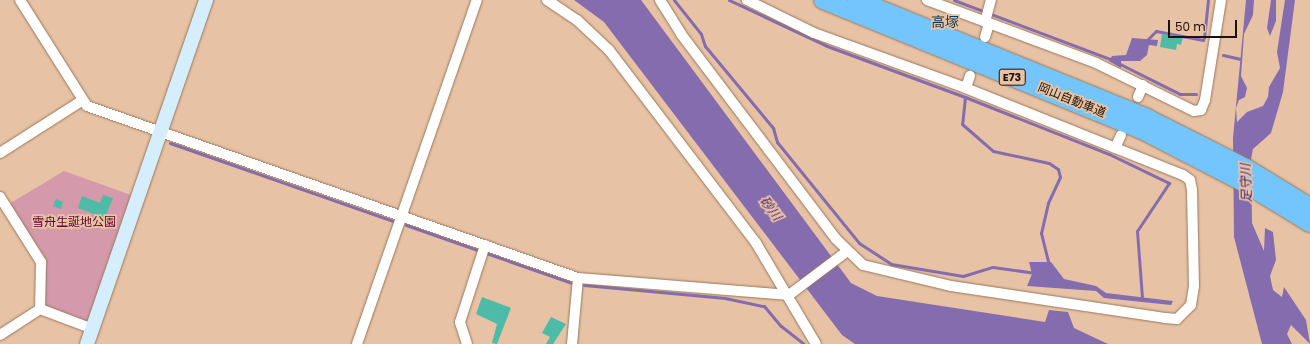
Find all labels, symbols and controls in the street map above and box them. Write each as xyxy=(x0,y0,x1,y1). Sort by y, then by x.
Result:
scale bar xyxy=(1170,12,1239,38)
district label: 高塚 xyxy=(931,14,959,30)
text: 50 m xyxy=(1175,18,1206,35)
road number: E73 xyxy=(998,68,1026,86)
street label: 岡山自動車道 xyxy=(1036,80,1108,120)
water label: 足守川 xyxy=(1239,163,1255,203)
water label: 砂川 xyxy=(756,194,784,224)
park label: 雪舟生誕地公園 xyxy=(32,215,116,229)

